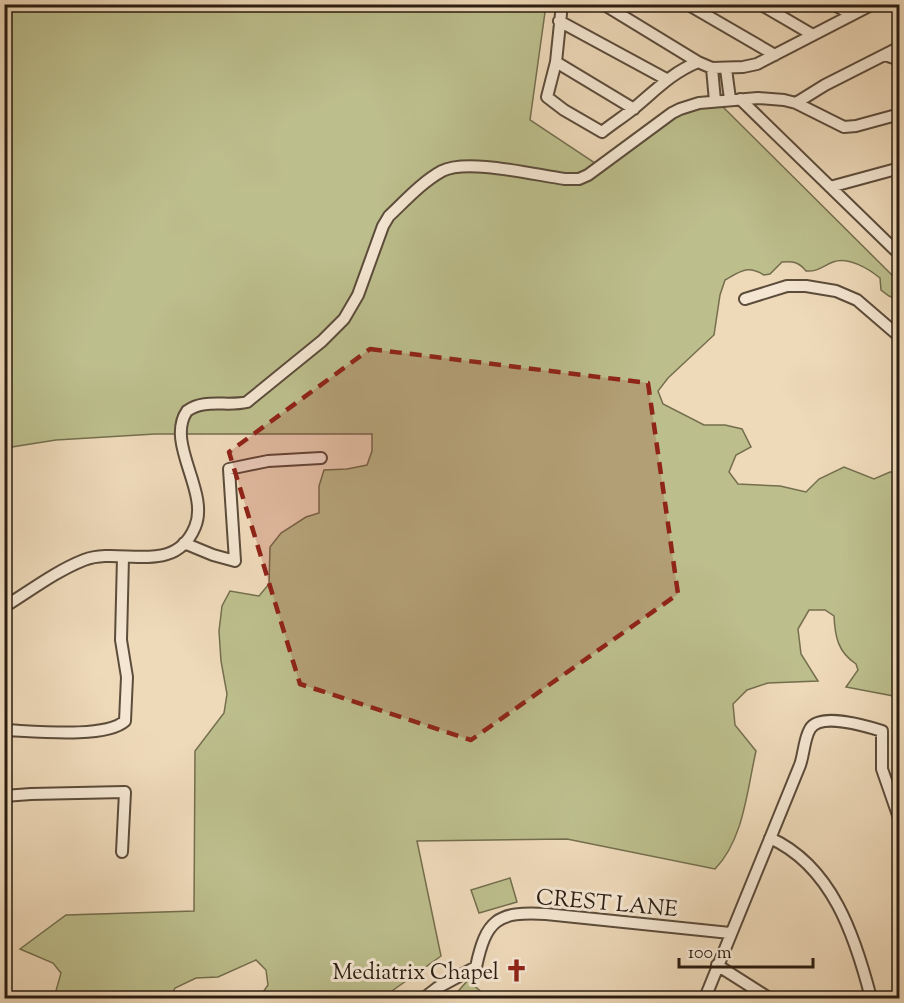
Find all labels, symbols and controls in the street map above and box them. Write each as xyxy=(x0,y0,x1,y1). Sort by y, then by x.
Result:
street label: CREST LANE xyxy=(535,883,679,927)
scale bar xyxy=(679,931,812,969)
text: 100 m xyxy=(688,941,732,967)
place label: Mediatrix Chapel xyxy=(332,958,499,990)
church icon: Mediatrix Chapel xyxy=(504,958,530,984)

